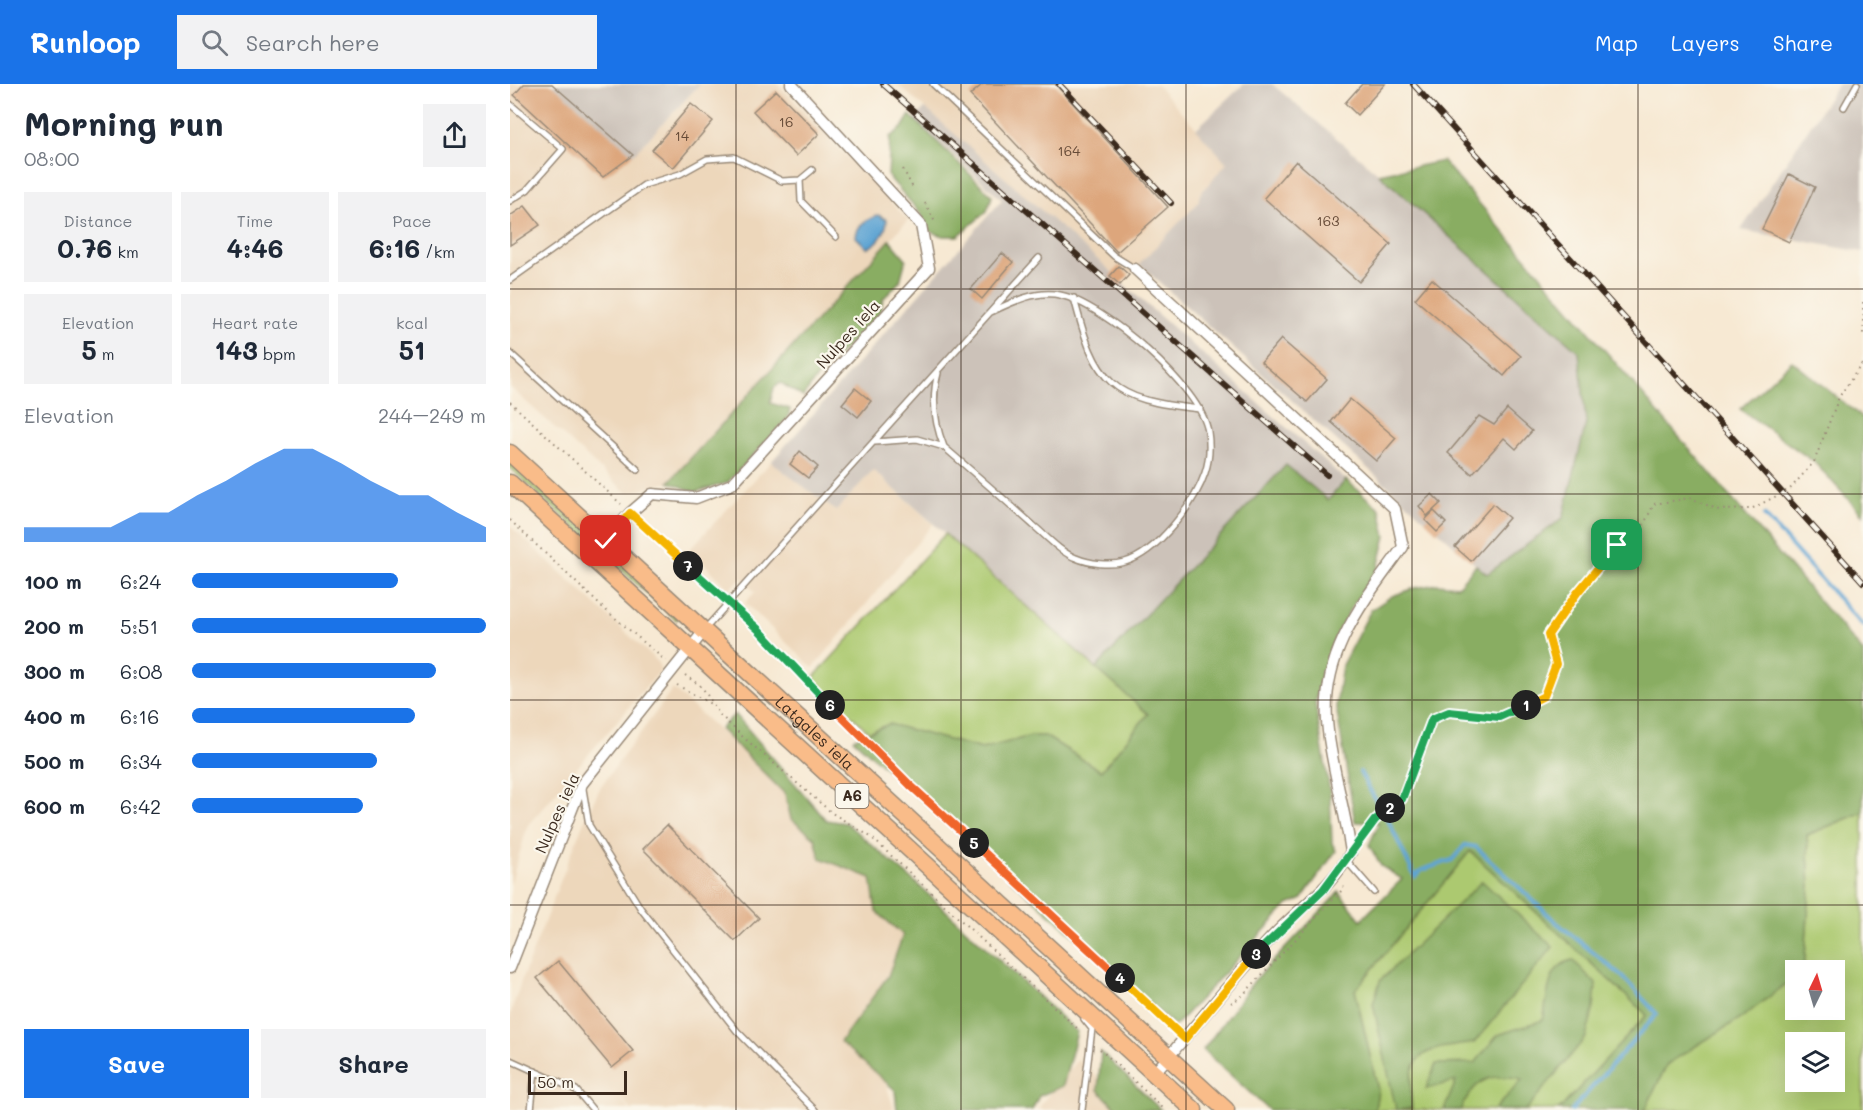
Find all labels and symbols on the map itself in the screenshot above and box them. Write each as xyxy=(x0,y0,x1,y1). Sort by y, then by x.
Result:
house number: 16 xyxy=(779,112,793,131)
house number: 14 xyxy=(675,126,690,145)
house number: 164 xyxy=(1058,141,1081,160)
house number: 163 xyxy=(1317,211,1339,230)
street label: Nulpes iela xyxy=(811,295,884,373)
pin xyxy=(580,515,631,566)
pin xyxy=(1591,519,1642,570)
pin: 7 xyxy=(673,551,703,581)
pin: 6 xyxy=(815,690,845,720)
pin: 1 xyxy=(1511,690,1541,720)
street label: Latgales iela xyxy=(771,691,859,774)
street label: Nulpes iela xyxy=(529,769,584,856)
road number: A6 xyxy=(836,784,868,808)
pin: 2 xyxy=(1375,793,1405,823)
pin: 5 xyxy=(959,828,989,858)
pin: 3 xyxy=(1241,939,1271,969)
north arrow xyxy=(1785,960,1845,1020)
pin: 4 xyxy=(1105,963,1135,993)
scale bar xyxy=(528,1068,627,1096)

